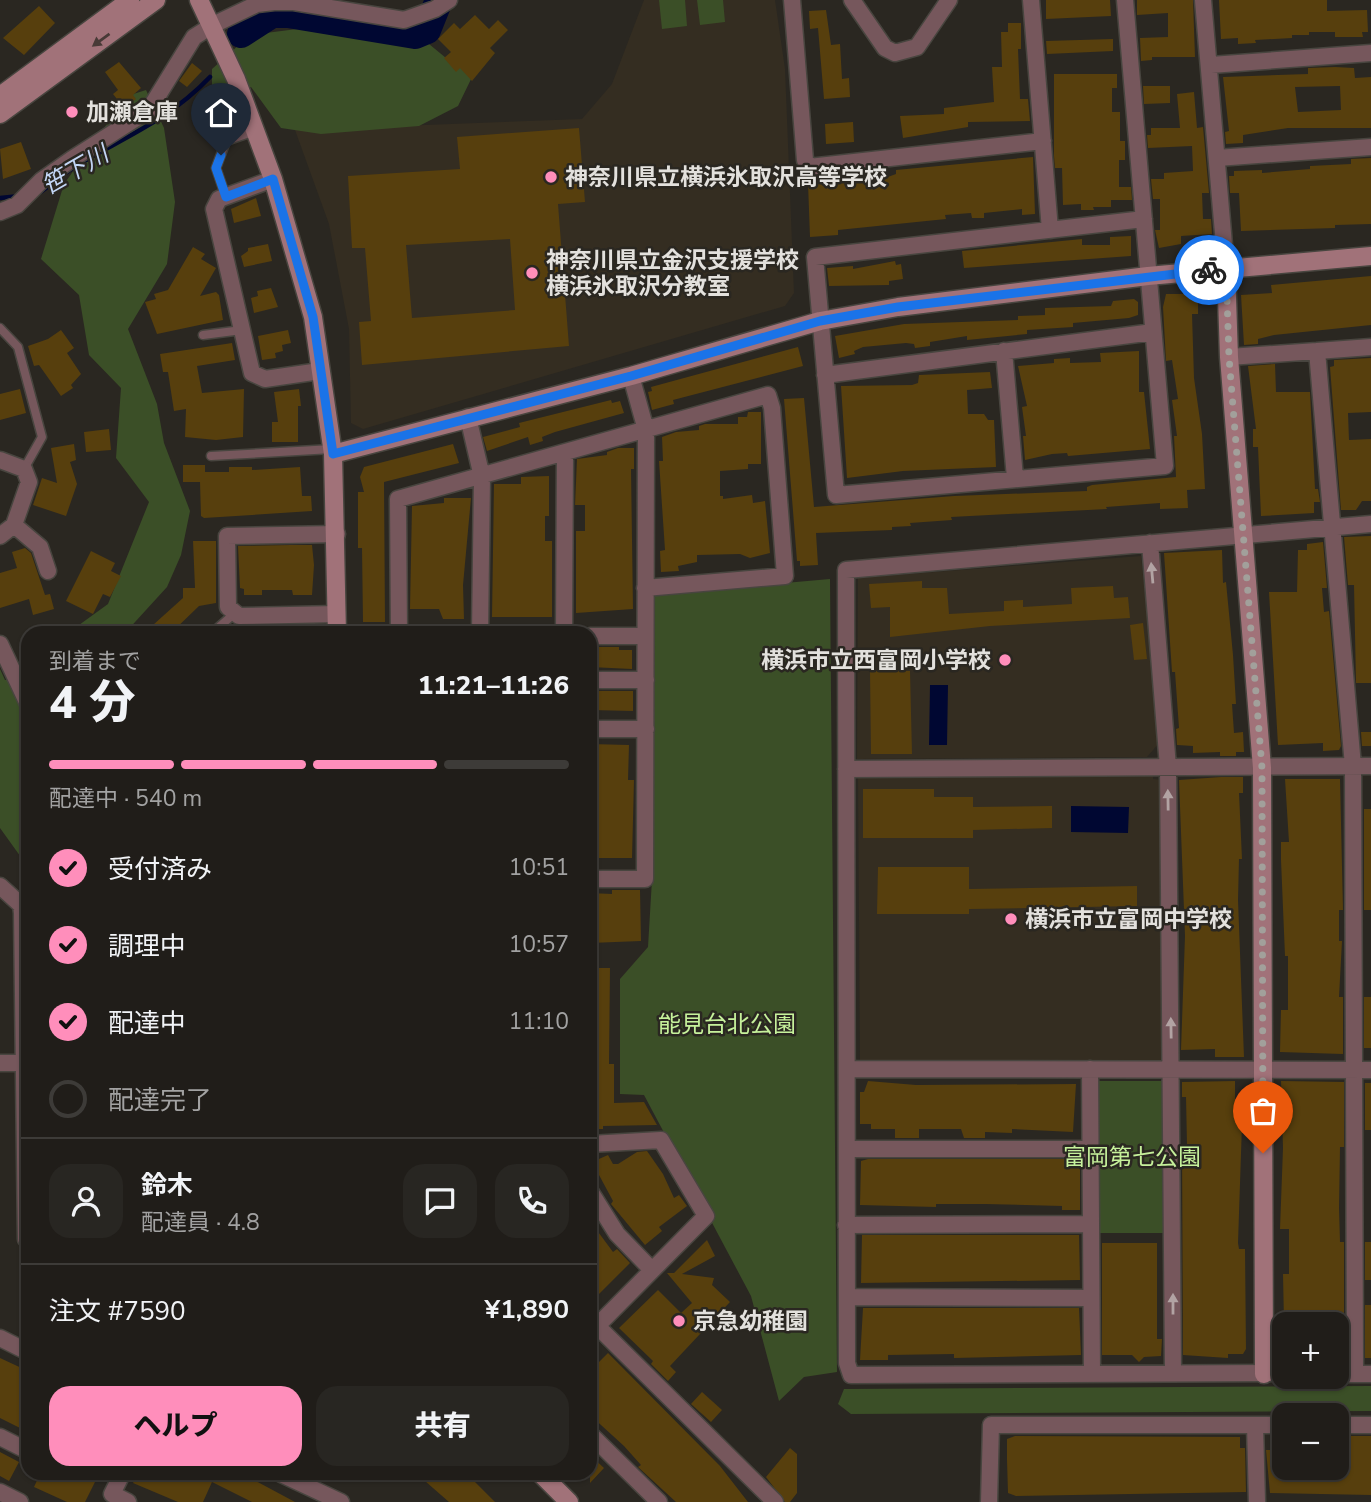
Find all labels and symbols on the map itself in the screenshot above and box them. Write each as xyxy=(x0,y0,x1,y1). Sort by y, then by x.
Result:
one-way arrow xyxy=(92,33,110,47)
pin xyxy=(191,83,251,155)
place label: 加瀬倉庫 xyxy=(86,97,178,128)
marker: 加瀬倉庫 xyxy=(64,104,80,120)
water label: 笹下川 xyxy=(36,137,117,202)
place label: 神奈川県立横浜氷取沢高等学校 xyxy=(565,162,887,193)
marker: 神奈川県立横浜氷取沢高等学校 xyxy=(543,169,559,185)
courier xyxy=(1174,235,1244,305)
place label: 神奈川県立金沢支援学校 横浜氷取沢分教室 xyxy=(546,245,799,302)
marker: 神奈川県立金沢支援学校 横浜氷取沢分教室 xyxy=(524,265,540,281)
one-way arrow xyxy=(1146,562,1157,584)
place label: 横浜市立西富岡小学校 xyxy=(761,645,991,676)
marker: 横浜市立西富岡小学校 xyxy=(997,652,1013,668)
one-way arrow xyxy=(1162,789,1174,811)
place label: 横浜市立富岡中学校 xyxy=(1025,904,1232,935)
marker: 横浜市立富岡中学校 xyxy=(1003,911,1019,927)
park label: 能見台北公園 xyxy=(658,1009,796,1040)
one-way arrow xyxy=(1165,1016,1177,1038)
pin xyxy=(1233,1081,1293,1153)
park label: 富岡第七公園 xyxy=(1063,1142,1201,1173)
one-way arrow xyxy=(1167,1293,1179,1315)
place label: 京急幼稚園 xyxy=(693,1306,808,1337)
marker: 京急幼稚園 xyxy=(671,1313,687,1329)

